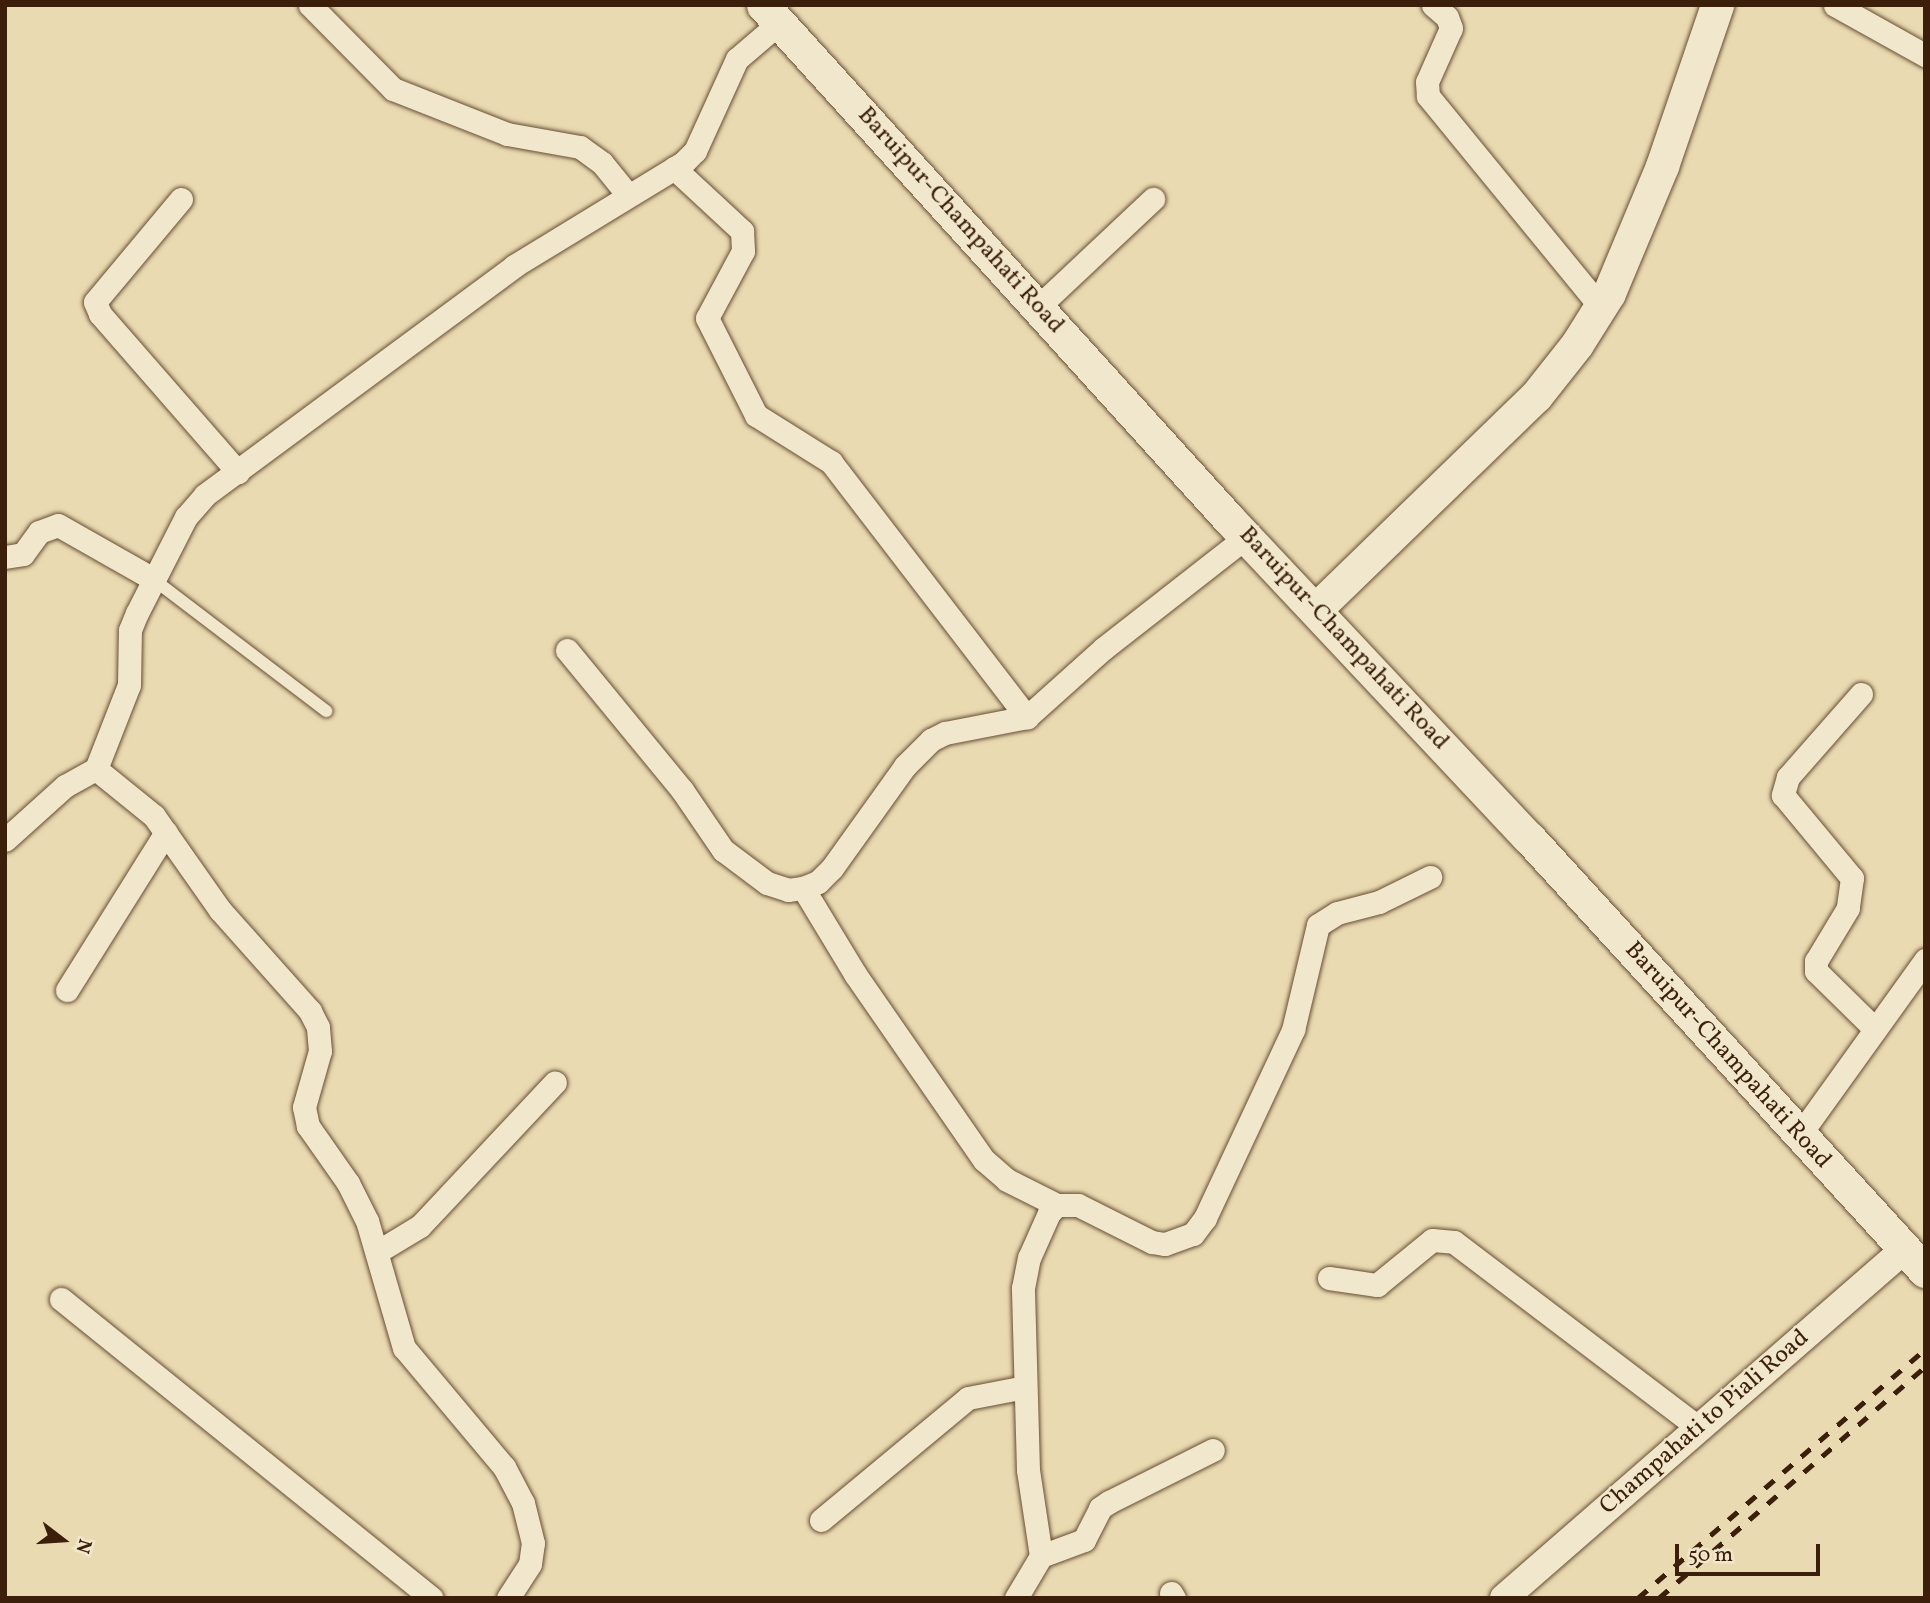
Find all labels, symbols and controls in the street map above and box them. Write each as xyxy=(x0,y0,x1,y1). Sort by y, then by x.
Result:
street label: Baruipur-Champahati Road xyxy=(851,102,1069,340)
street label: Baruipur-Champahati Road xyxy=(1232,521,1454,757)
street label: Baruipur-Champahati Road xyxy=(1618,937,1836,1175)
street label: Champahati to Piali Road xyxy=(1595,1324,1815,1522)
north arrow xyxy=(28,1505,98,1575)
scale bar xyxy=(1678,1530,1823,1574)
text: N xyxy=(69,1536,98,1557)
text: 50 m xyxy=(1688,1541,1733,1570)

